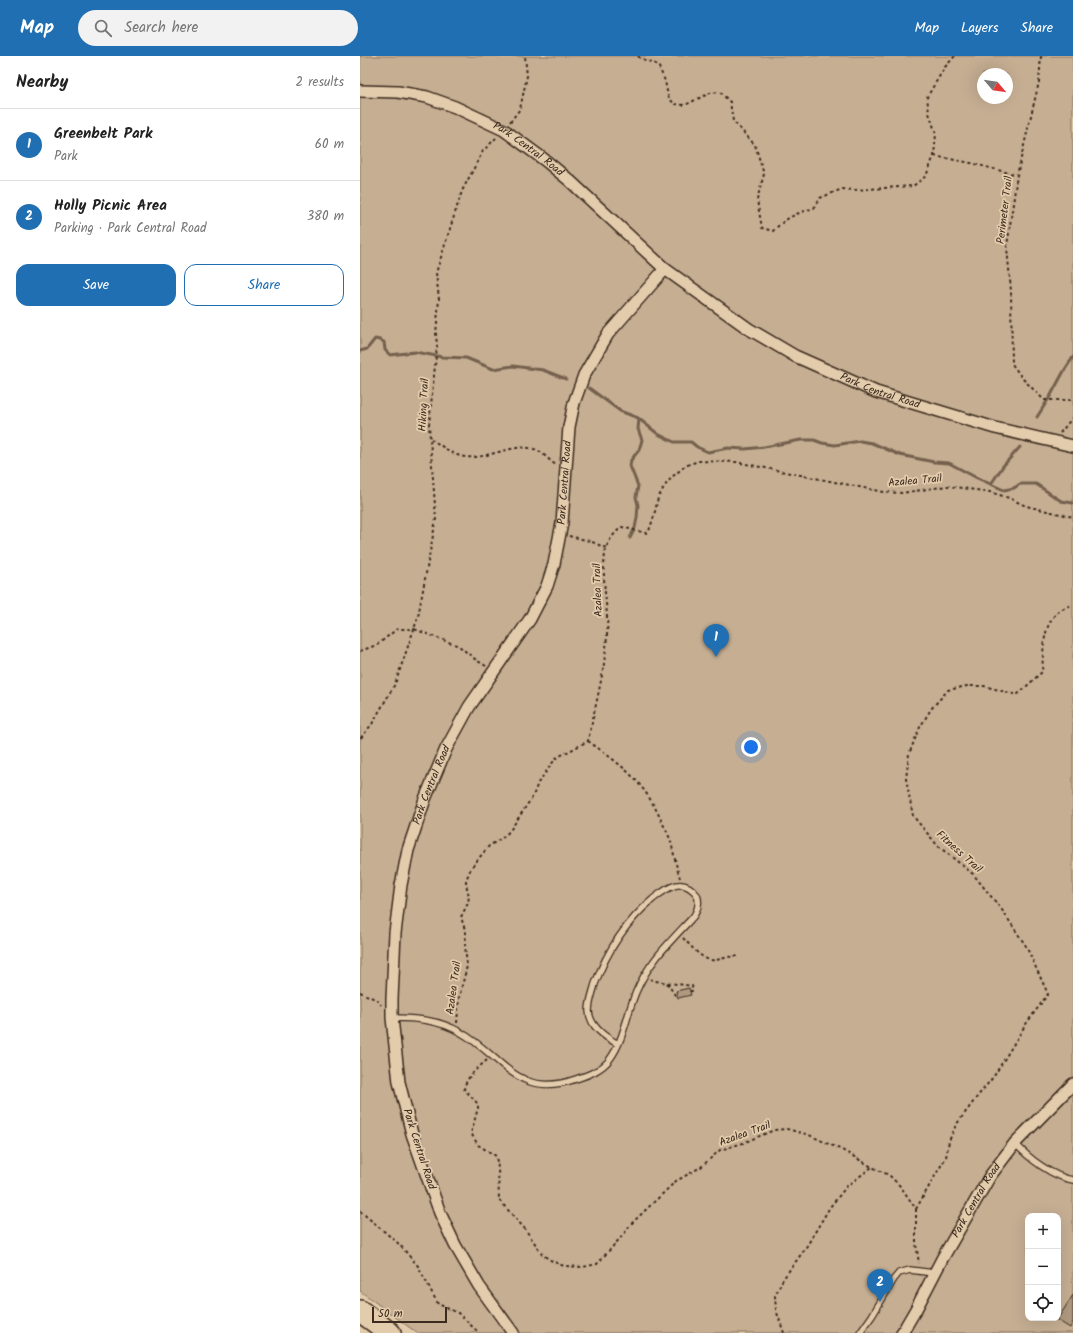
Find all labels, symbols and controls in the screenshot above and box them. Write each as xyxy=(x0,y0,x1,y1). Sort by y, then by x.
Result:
search box xyxy=(78,10,358,46)
text: Map xyxy=(20,13,54,43)
text: Search here xyxy=(124,16,198,40)
icon: search xyxy=(92,17,114,39)
text: Map xyxy=(915,17,939,39)
text: Layers xyxy=(961,17,999,39)
text: Share xyxy=(1021,17,1053,39)
north arrow xyxy=(977,68,1013,104)
text: Nearby xyxy=(16,69,68,96)
text: 2 results xyxy=(296,72,344,93)
street label: Park Central Road xyxy=(490,117,568,181)
text: Greenbelt Park xyxy=(54,122,152,146)
text: 1 xyxy=(27,134,31,155)
text: 60 m xyxy=(315,134,344,155)
text: Park xyxy=(54,146,78,167)
street label: Perimeter Trail xyxy=(992,175,1018,245)
text: Holly Picnic Area xyxy=(54,194,167,218)
text: 2 xyxy=(25,206,33,227)
text: 380 m xyxy=(307,206,344,227)
text: Parking · Park Central Road xyxy=(54,218,207,239)
button: Save xyxy=(16,264,176,306)
button: Share xyxy=(184,264,344,306)
street label: Park Central Road xyxy=(837,368,923,414)
street label: Hiking Trail xyxy=(414,378,434,432)
street label: Park Central Road xyxy=(553,440,577,525)
street label: Azalea Trail xyxy=(887,470,943,492)
street label: Azalea Trail xyxy=(588,562,608,617)
pin: 1 xyxy=(703,624,729,657)
your location xyxy=(741,737,761,757)
street label: Park Central Road xyxy=(408,741,456,827)
street label: Fitness Trail xyxy=(932,826,987,878)
street label: Azalea Trail xyxy=(441,960,467,1016)
street label: Park Central Road xyxy=(397,1106,441,1192)
street label: Azalea Trail xyxy=(717,1116,774,1152)
street label: Park Central Road xyxy=(947,1159,1006,1241)
map controls xyxy=(1025,1213,1061,1321)
button: + xyxy=(1025,1213,1061,1249)
button: − xyxy=(1025,1249,1061,1285)
pin: 2 xyxy=(867,1269,893,1302)
button: locate xyxy=(1025,1285,1061,1321)
scale bar xyxy=(372,1305,447,1324)
text: 50 m xyxy=(378,1305,403,1323)

